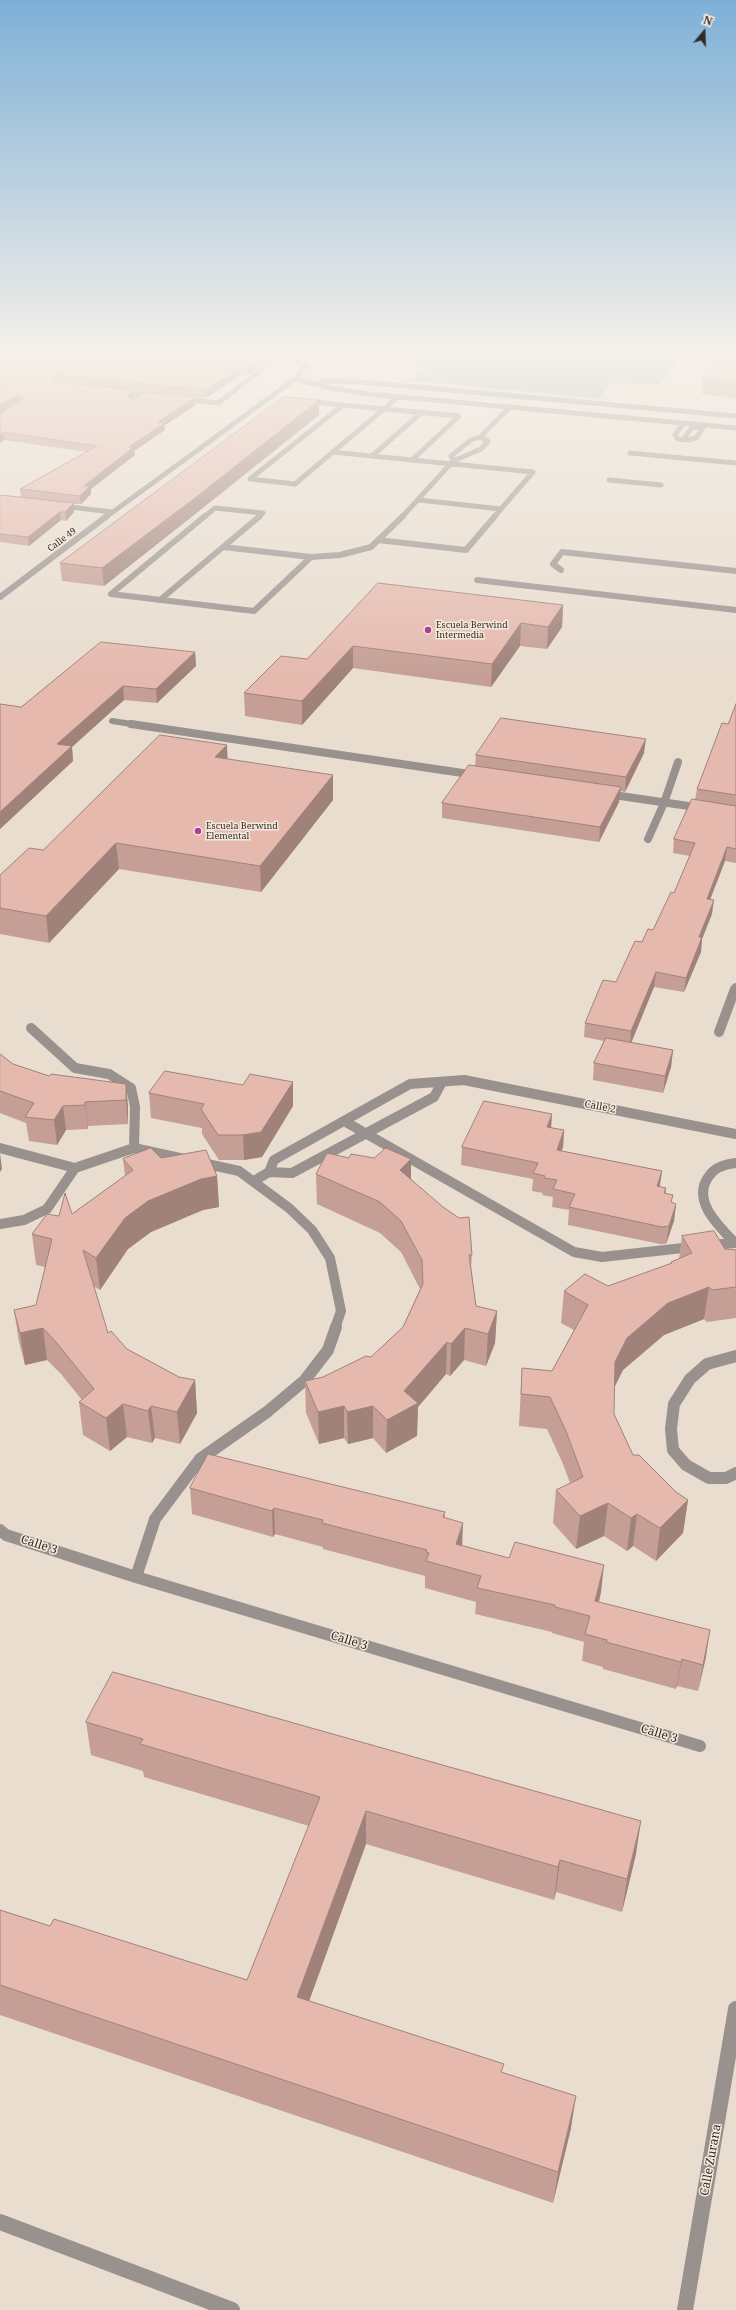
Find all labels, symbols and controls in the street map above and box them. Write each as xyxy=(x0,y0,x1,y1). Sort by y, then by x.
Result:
north arrow xyxy=(684,12,724,52)
text: N xyxy=(702,12,715,29)
street label: Calle 49 xyxy=(45,526,79,554)
place label: Escuela Berwind Intermedia xyxy=(436,620,508,641)
marker: Escuela Berwind Intermedia xyxy=(423,625,433,635)
place label: Escuela Berwind Elemental xyxy=(206,821,278,842)
marker: Escuela Berwind Elemental xyxy=(193,826,203,836)
street label: Calle 2 xyxy=(583,1098,617,1116)
street label: Calle 3 xyxy=(19,1532,59,1558)
street label: Calle 3 xyxy=(329,1629,369,1653)
street label: Calle 3 xyxy=(639,1722,679,1746)
street label: Calle Zurana xyxy=(698,2123,724,2197)

